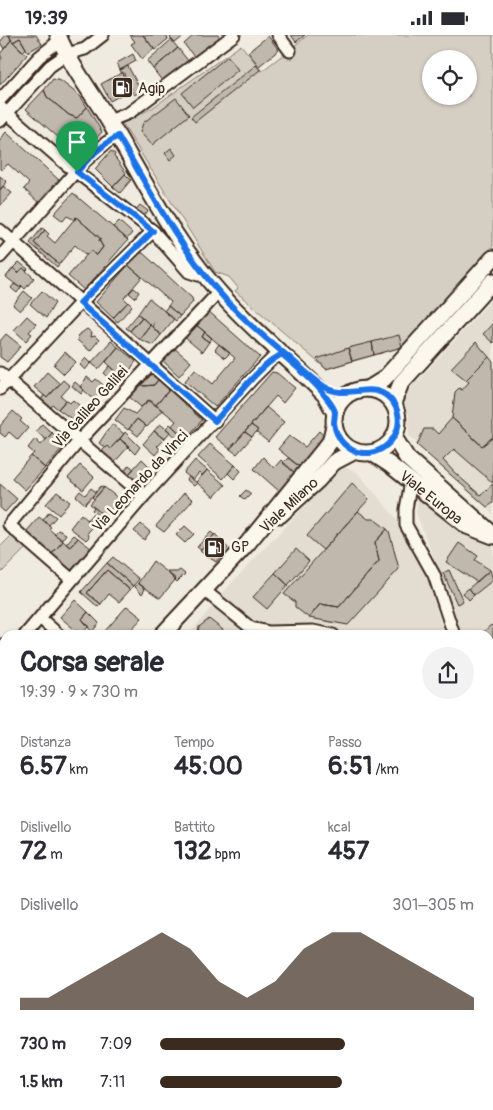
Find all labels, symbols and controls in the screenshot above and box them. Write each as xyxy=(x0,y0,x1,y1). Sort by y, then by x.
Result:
text: 19:39 xyxy=(25,6,68,30)
map controls xyxy=(422,50,477,105)
button: locate xyxy=(422,50,477,105)
fuel station icon: Agip xyxy=(110,76,134,100)
place label: Agip xyxy=(138,79,165,98)
pin xyxy=(56,121,98,172)
icon: arrive xyxy=(63,128,91,156)
street label: Via Galileo Galilei xyxy=(48,362,132,452)
street label: Via Leonardo da Vinci xyxy=(88,426,193,536)
street label: Viale Europa xyxy=(395,467,466,529)
street label: Viale Milano xyxy=(256,473,323,537)
fuel station icon: GP xyxy=(203,535,227,559)
place label: GP xyxy=(231,538,249,557)
text: Corsa serale xyxy=(20,645,164,680)
button: share xyxy=(422,647,474,699)
text: 19:39 · 9 × 730 m xyxy=(20,682,138,702)
text: Distanza xyxy=(20,734,71,751)
text: Tempo xyxy=(174,734,214,751)
text: Passo xyxy=(328,734,362,751)
text: 6.57 xyxy=(20,751,67,782)
text: 45:00 xyxy=(174,751,243,782)
text: 6:51 xyxy=(328,751,373,782)
text: km xyxy=(67,761,88,778)
text: /km xyxy=(373,761,399,778)
text: Dislivello xyxy=(20,819,71,836)
text: Battito xyxy=(174,819,215,836)
text: kcal xyxy=(328,819,351,836)
text: 72 xyxy=(20,836,47,867)
text: 132 xyxy=(174,836,212,867)
text: 457 xyxy=(328,836,369,867)
text: m xyxy=(47,846,63,863)
text: bpm xyxy=(212,846,241,863)
text: Dislivello xyxy=(20,895,78,915)
text: 301–305 m xyxy=(392,895,474,915)
text: 730 m xyxy=(20,1034,66,1054)
text: 7:09 xyxy=(100,1034,132,1054)
text: 1.5 km xyxy=(20,1072,63,1092)
text: 7:11 xyxy=(100,1072,125,1092)

